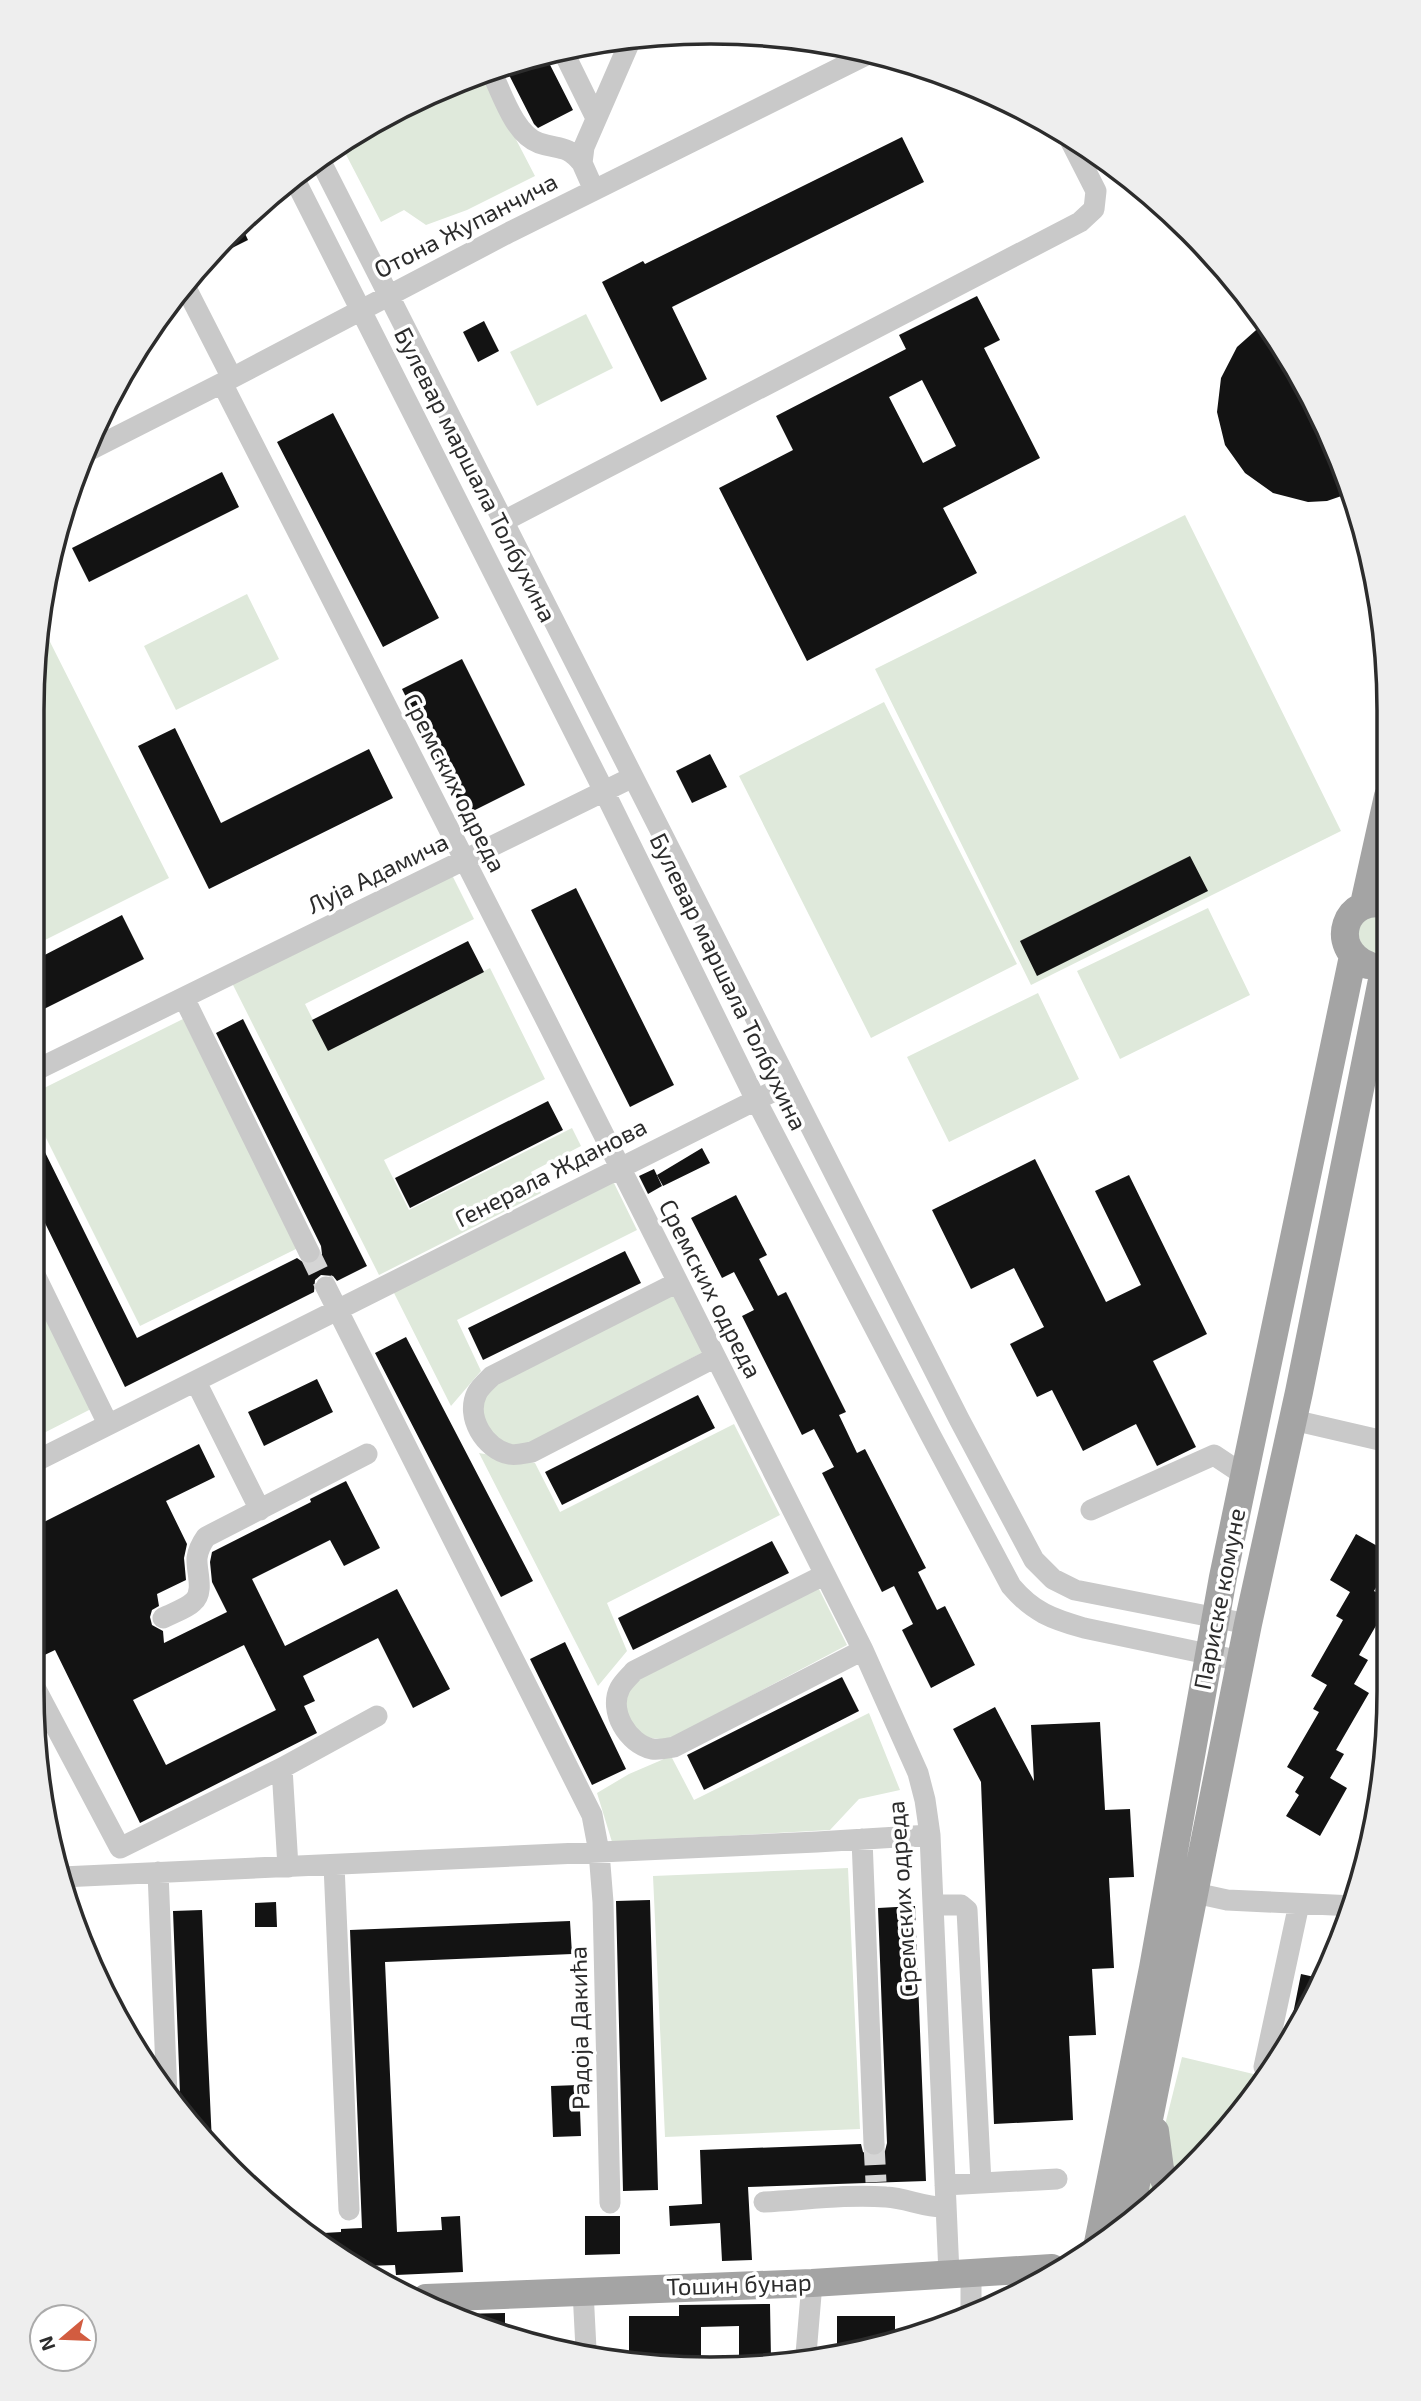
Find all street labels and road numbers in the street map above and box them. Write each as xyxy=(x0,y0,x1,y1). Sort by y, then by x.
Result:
street label: Отона Жупанчича xyxy=(369,166,562,284)
street label: Булевар маршала Толбухина xyxy=(388,322,564,627)
street label: Сремских одреда xyxy=(398,688,513,877)
street label: Луја Адамича xyxy=(302,826,453,920)
street label: Булевар маршала Толбухина xyxy=(644,828,814,1135)
street label: Генерала Жданова xyxy=(450,1111,651,1233)
street label: Сремских одреда xyxy=(654,1194,769,1383)
street label: Париске комуне xyxy=(1187,1505,1251,1692)
street label: Сремских одреда xyxy=(880,1800,923,1998)
street label: Радоја Дакића xyxy=(563,1946,594,2110)
street label: Тошин бунар xyxy=(666,2266,812,2302)

